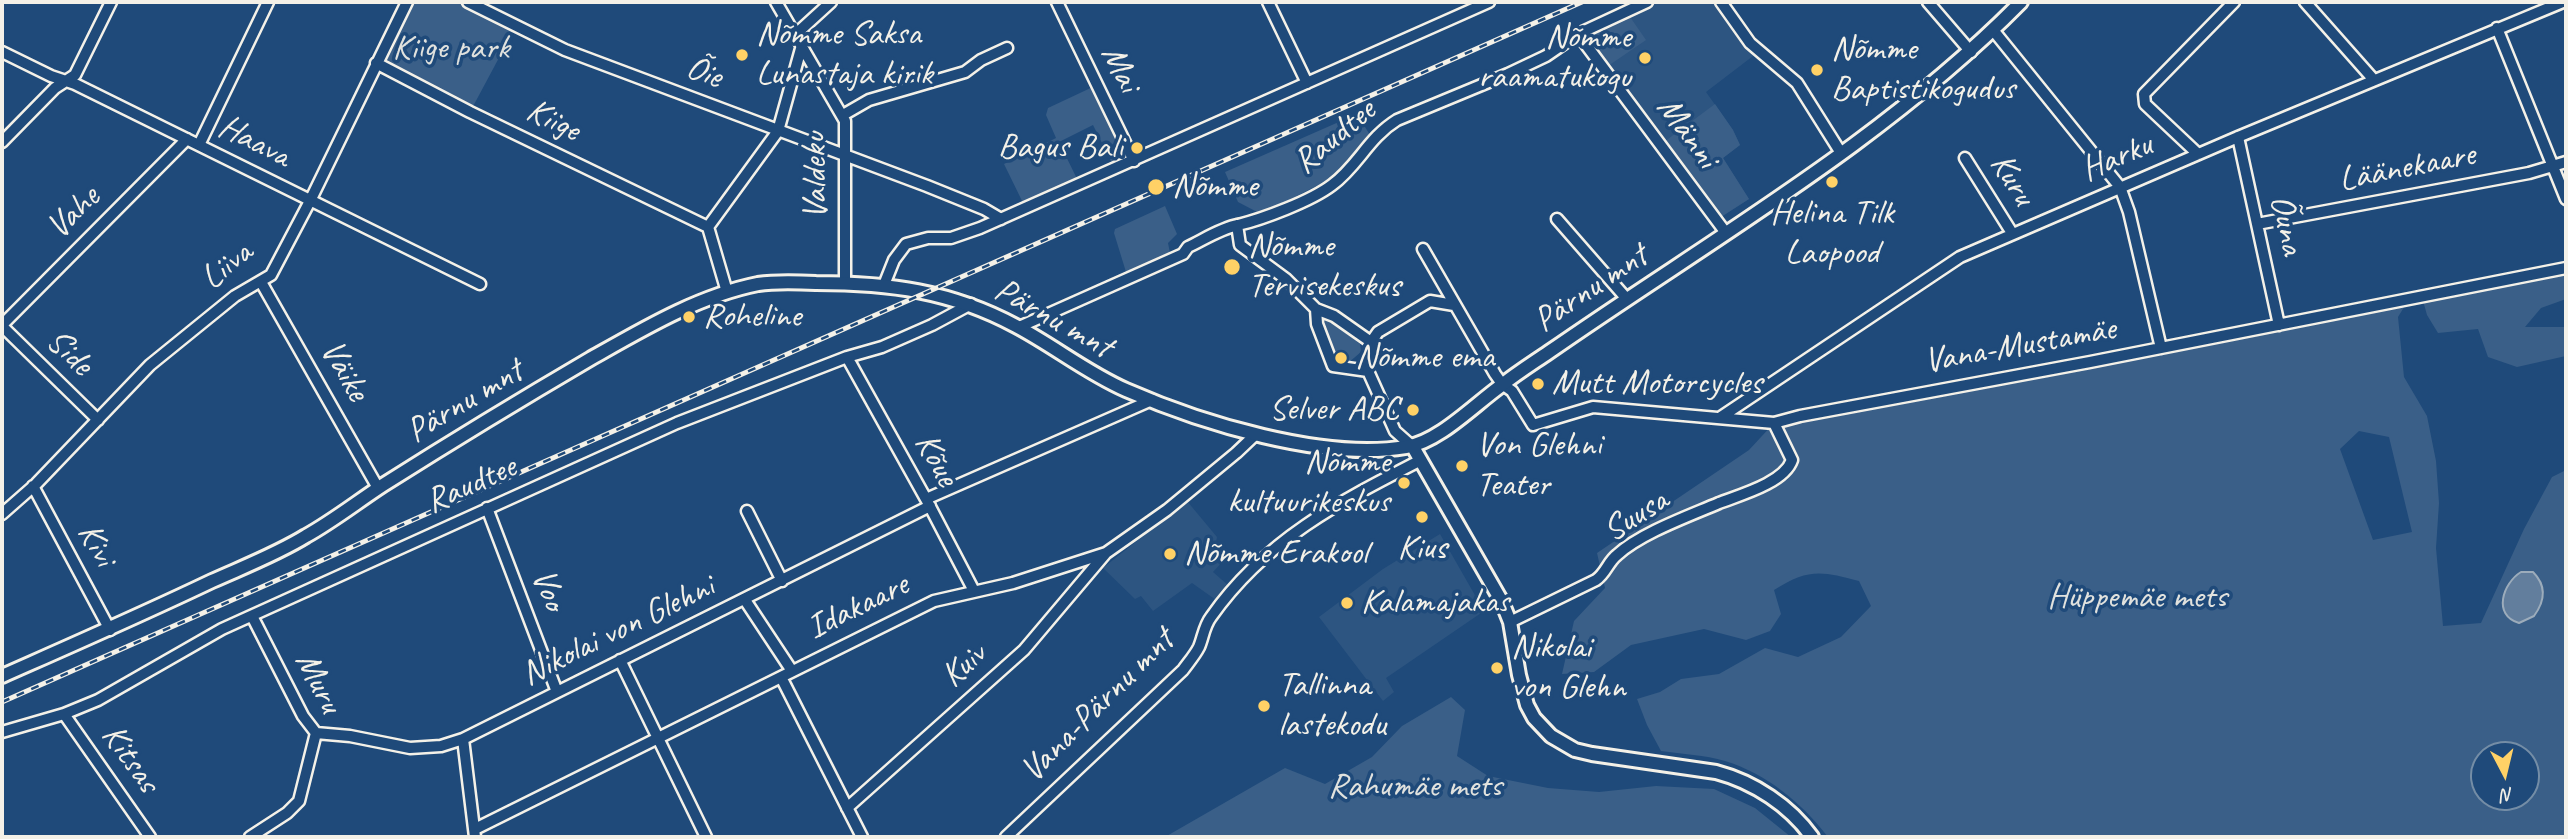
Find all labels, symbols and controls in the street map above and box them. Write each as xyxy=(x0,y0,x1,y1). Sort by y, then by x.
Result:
place label: Nõmme Saksa Lunastaja kirik xyxy=(756,14,933,96)
place label: Nõmme raamatukogu xyxy=(1478,17,1631,99)
park label: Kiige park xyxy=(392,28,510,70)
place label: Nõmme Baptistikogudus xyxy=(1831,29,2015,111)
street label: Mai xyxy=(1091,39,1149,99)
street label: Õie xyxy=(680,47,728,99)
marker: Nõmme Saksa Lunastaja kirik xyxy=(734,47,750,63)
marker: Nõmme raamatukogu xyxy=(1637,50,1653,66)
marker: Nõmme Baptistikogudus xyxy=(1809,62,1825,78)
street label: Männi xyxy=(1647,89,1727,177)
street label: Kiige xyxy=(519,90,587,152)
street label: Raudtee xyxy=(1285,90,1385,184)
street label: Haava xyxy=(211,106,297,178)
street label: Harku xyxy=(2075,124,2159,192)
place label: Bagus Bali xyxy=(998,127,1123,169)
street label: Valdeku xyxy=(794,132,838,220)
street label: Läänekaare xyxy=(2335,134,2479,202)
marker: Bagus Bali xyxy=(1129,140,1145,156)
street label: Kuru xyxy=(1980,146,2044,214)
place label: Nõmme xyxy=(1172,166,1258,208)
marker: Helina Tilk Laopood xyxy=(1824,174,1840,190)
marker: Nõmme xyxy=(1146,177,1166,197)
street label: Vahe xyxy=(39,178,109,248)
street label: Õuna xyxy=(2259,191,2313,259)
place label: Helina Tilk Laopood xyxy=(1770,193,1894,275)
place label: Nõmme Tervisekeskus xyxy=(1248,226,1400,308)
street label: Liiva xyxy=(193,233,261,299)
street label: Pärnu mnt xyxy=(1526,236,1656,342)
marker: Nõmme Tervisekeskus xyxy=(1222,257,1242,277)
street label: Pärnu mnt xyxy=(987,270,1119,368)
place label: Roheline xyxy=(703,296,801,338)
marker: Roheline xyxy=(681,309,697,325)
street label: Vana-Mustamäe xyxy=(1921,309,2119,383)
street label: Side xyxy=(37,321,101,385)
street label: Väike xyxy=(310,333,378,409)
place label: Nõmme ema xyxy=(1355,337,1494,379)
marker: Nõmme ema xyxy=(1333,350,1349,366)
street label: Pärnu mnt xyxy=(399,351,531,453)
place label: Mutt Motorcycles xyxy=(1552,363,1762,405)
marker: Mutt Motorcycles xyxy=(1530,376,1546,392)
place label: Selver ABC xyxy=(1269,389,1399,431)
marker: Selver ABC xyxy=(1405,402,1421,418)
place label: Von Glehni Teater xyxy=(1476,425,1602,507)
street label: Kõue xyxy=(905,426,967,494)
place label: Nõmme kultuurikeskus xyxy=(1227,442,1390,524)
street label: Raudtee xyxy=(419,447,523,523)
marker: Von Glehni Teater xyxy=(1454,458,1470,474)
marker: Nõmme kultuurikeskus xyxy=(1396,475,1412,491)
street label: Suusa xyxy=(1596,480,1676,552)
marker: Kius xyxy=(1414,509,1430,525)
street label: Kivi xyxy=(67,516,125,574)
place label: Kius xyxy=(1397,528,1447,570)
place label: Nõmme Erakool xyxy=(1184,533,1368,575)
marker: Nõmme Erakool xyxy=(1162,546,1178,562)
street label: Voo xyxy=(521,563,575,617)
street label: Idakaare xyxy=(800,564,916,650)
street label: Nikolai von Glehni xyxy=(515,566,721,696)
park label: Hüppemäe mets xyxy=(2047,577,2227,619)
place label: Kalamajakas xyxy=(1361,582,1509,624)
marker: Kalamajakas xyxy=(1339,595,1355,611)
street label: Vana-Pärnu mnt xyxy=(1012,620,1184,792)
place label: Nikolai von Glehn xyxy=(1511,627,1625,709)
street label: Kuiv xyxy=(933,635,995,697)
street label: Muru xyxy=(285,645,351,721)
marker: Nikolai von Glehn xyxy=(1489,660,1505,676)
place label: Tallinna lastekodu xyxy=(1278,665,1386,747)
marker: Tallinna lastekodu xyxy=(1256,698,1272,714)
street label: Kitsas xyxy=(92,717,168,801)
north arrow xyxy=(2470,741,2540,811)
park label: Rahumäe mets xyxy=(1328,766,1502,808)
text: N xyxy=(2500,782,2515,807)

